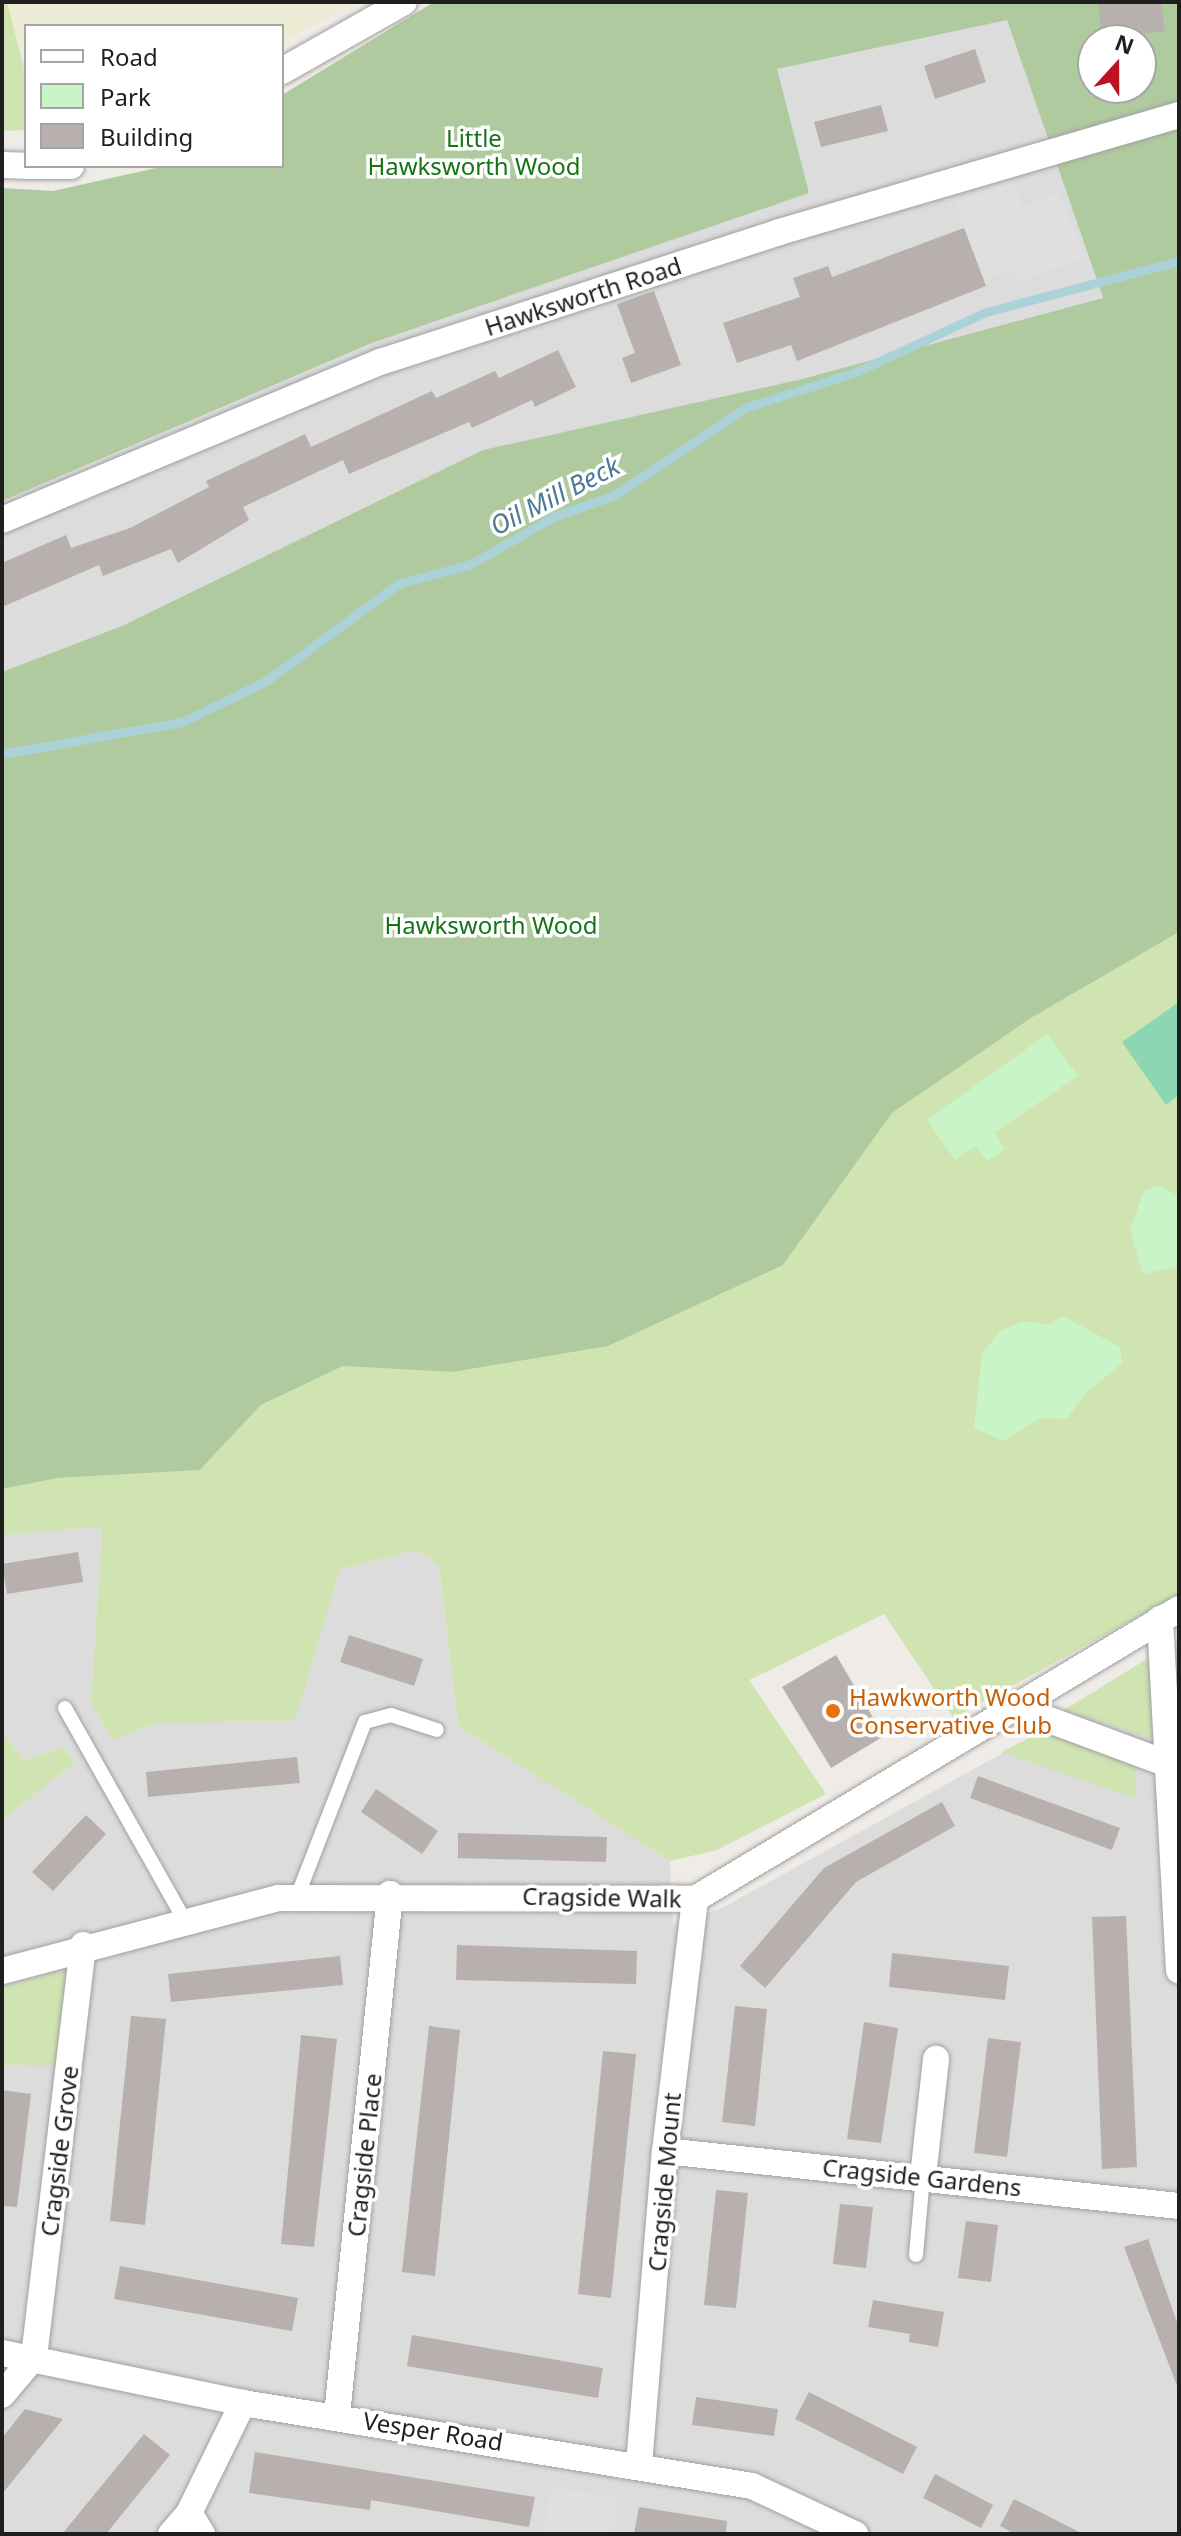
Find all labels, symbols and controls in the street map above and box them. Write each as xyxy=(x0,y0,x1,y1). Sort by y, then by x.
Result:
legend xyxy=(24,24,284,168)
north arrow xyxy=(1077,24,1157,104)
text: N xyxy=(1111,26,1139,61)
text: Road xyxy=(100,40,158,73)
text: Park xyxy=(100,80,151,113)
text: Building xyxy=(100,120,193,153)
park label: Little Hawksworth Wood xyxy=(367,124,581,180)
street label: Hawksworth Road xyxy=(481,251,685,341)
water label: Oil Mill Beck xyxy=(485,450,625,542)
park label: Hawksworth Wood xyxy=(384,911,598,939)
place label: Hawkworth Wood Conservative Club xyxy=(849,1683,1052,1739)
marker: Hawkworth Wood Conservative Club xyxy=(824,1702,842,1720)
street label: Cragside Walk xyxy=(522,1881,682,1913)
street label: Cragside Grove xyxy=(34,2064,84,2238)
street label: Cragside Place xyxy=(341,2072,387,2238)
street label: Cragside Mount xyxy=(642,2091,686,2273)
street label: Cragside Gardens xyxy=(821,2152,1023,2202)
street label: Vesper Road xyxy=(361,2406,505,2456)

